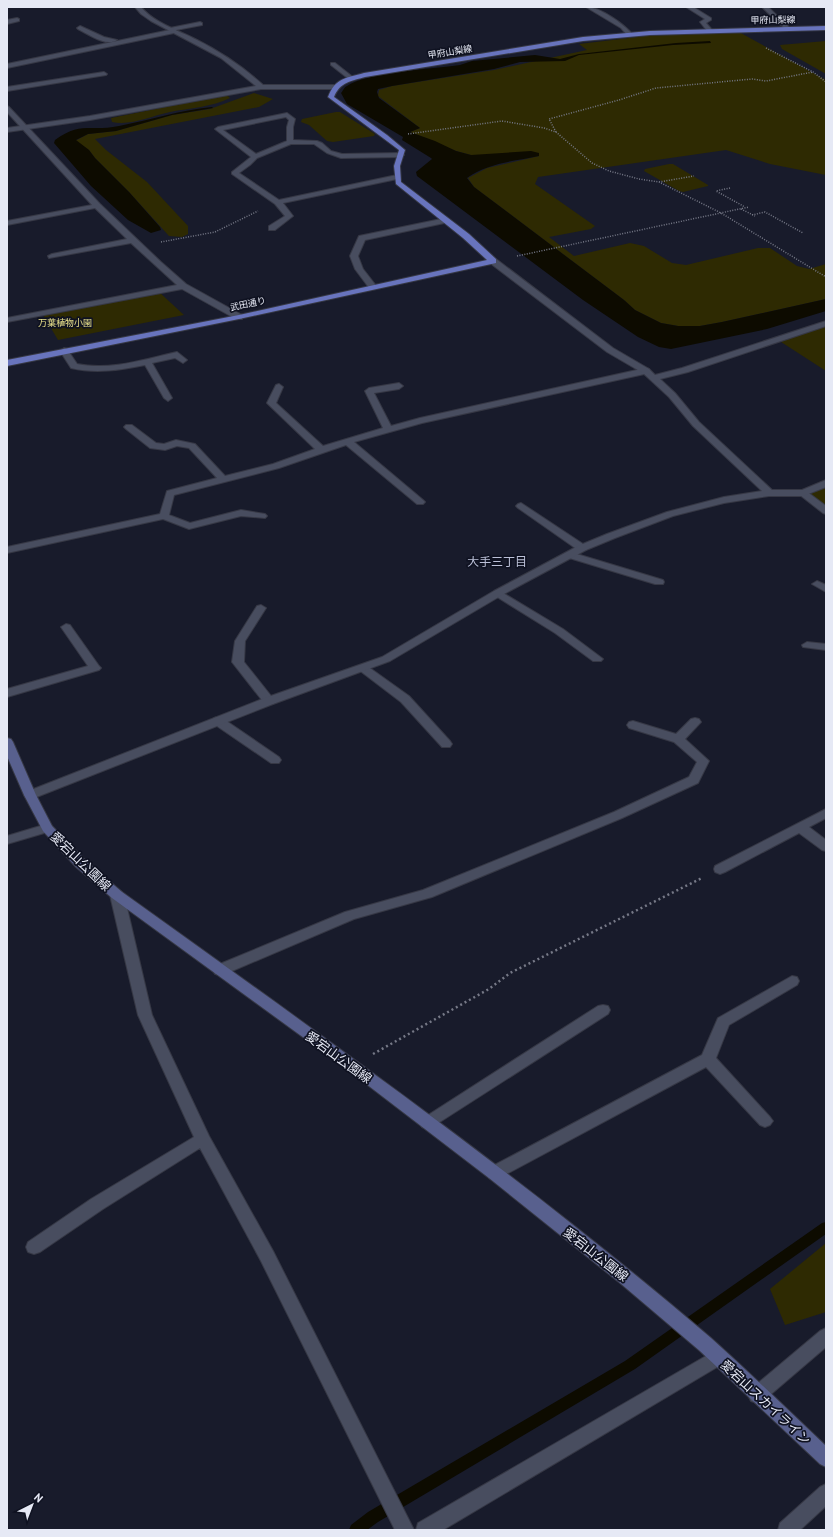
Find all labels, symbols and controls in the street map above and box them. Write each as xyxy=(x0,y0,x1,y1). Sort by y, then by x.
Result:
street label: 甲府山梨線 xyxy=(750,14,797,25)
street label: 甲府山梨線 xyxy=(427,42,474,60)
street label: 武田通り xyxy=(229,294,267,313)
park label: 万葉植物小園 xyxy=(38,317,92,328)
district label: 大手三丁目 xyxy=(467,554,527,569)
street label: 愛宕山公園線 xyxy=(47,828,115,895)
street label: 愛宕山公園線 xyxy=(302,1028,375,1087)
street label: 愛宕山公園線 xyxy=(560,1224,632,1285)
street label: 愛宕山スカイライン xyxy=(717,1356,814,1448)
north arrow xyxy=(12,1485,52,1525)
text: N xyxy=(31,1490,46,1505)

